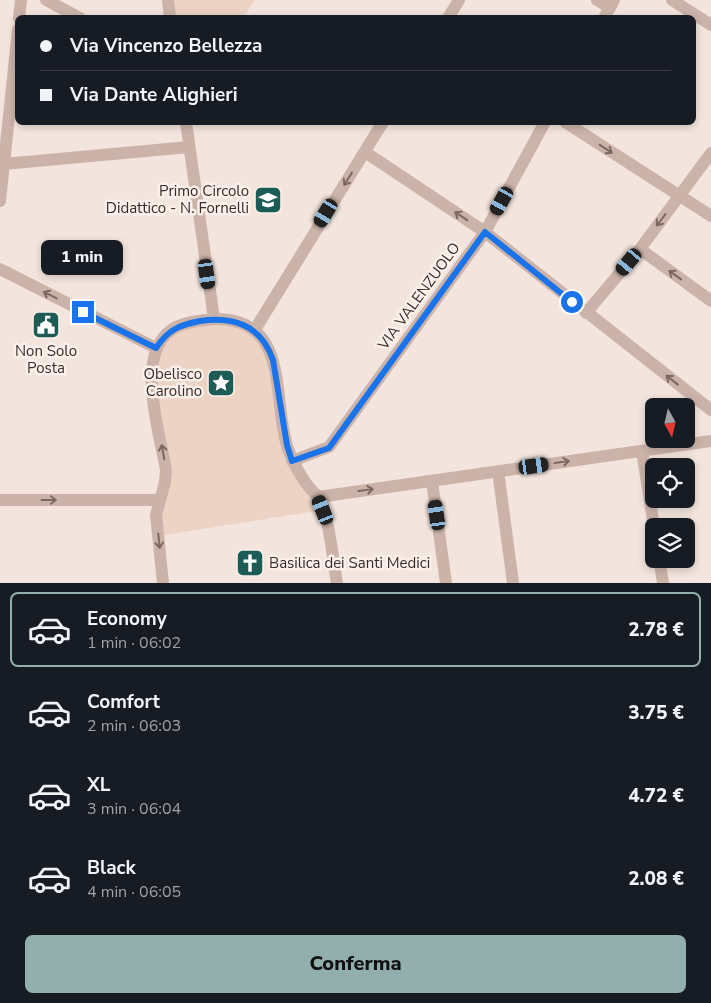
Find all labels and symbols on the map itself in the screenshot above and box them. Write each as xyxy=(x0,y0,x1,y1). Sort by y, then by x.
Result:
one-way arrow xyxy=(598,144,612,154)
one-way arrow xyxy=(343,171,353,185)
place label: Primo Circolo Didattico - N. Fornelli xyxy=(106,181,249,218)
car xyxy=(488,184,515,218)
school or university icon: Primo Circolo Didattico - N. Fornelli xyxy=(253,185,283,215)
car xyxy=(311,196,340,230)
one-way arrow xyxy=(455,211,469,221)
one-way arrow xyxy=(656,213,666,227)
street label: VIA VALENZUOLO xyxy=(373,238,465,354)
callout: 1 min xyxy=(42,240,124,274)
car xyxy=(613,246,644,278)
car xyxy=(197,258,216,290)
one-way arrow xyxy=(668,270,682,280)
one-way arrow xyxy=(43,290,58,300)
route start xyxy=(561,291,583,313)
route end xyxy=(72,301,94,323)
public building icon: Non Solo Posta xyxy=(31,310,61,340)
place label: Non Solo Posta xyxy=(15,341,77,378)
place label: Obelisco Carolino xyxy=(143,364,202,401)
place icon: Obelisco Carolino xyxy=(206,368,236,398)
one-way arrow xyxy=(666,375,679,386)
north arrow xyxy=(645,398,695,448)
one-way arrow xyxy=(157,445,167,461)
car xyxy=(518,456,549,476)
one-way arrow xyxy=(553,457,569,467)
one-way arrow xyxy=(358,485,374,495)
car xyxy=(310,493,335,527)
one-way arrow xyxy=(40,495,56,505)
car xyxy=(427,499,446,531)
one-way arrow xyxy=(154,533,164,549)
church icon: Basilica dei Santi Medici xyxy=(235,548,265,578)
place label: Basilica dei Santi Medici xyxy=(269,553,430,573)

